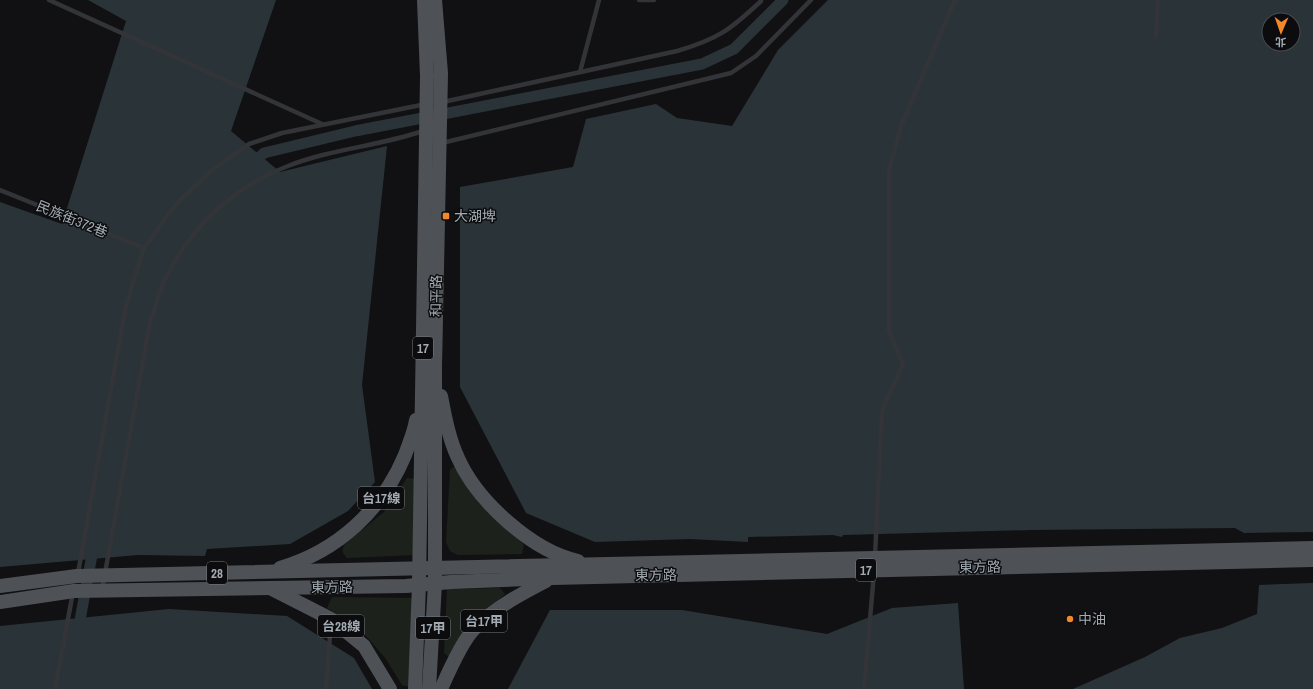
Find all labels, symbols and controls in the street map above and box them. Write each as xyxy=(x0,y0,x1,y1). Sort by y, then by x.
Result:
north arrow xyxy=(1261,12,1301,52)
text: 北 xyxy=(1275,35,1286,49)
street label: 民族街372巷 xyxy=(34,197,110,241)
place label: 大湖埤 xyxy=(454,207,496,225)
marker: 大湖埤 xyxy=(441,211,451,221)
street label: 和平路 xyxy=(427,275,445,317)
road number: 17 xyxy=(413,337,433,359)
road number: 台17線 xyxy=(358,487,404,509)
street label: 東方路 xyxy=(959,558,1001,576)
road number: 17 xyxy=(856,559,876,581)
road number: 28 xyxy=(207,562,227,584)
street label: 東方路 xyxy=(635,566,677,584)
street label: 東方路 xyxy=(311,578,353,596)
road number: 台17甲 xyxy=(461,610,507,632)
place label: 中油 xyxy=(1078,610,1106,628)
marker: 中油 xyxy=(1065,614,1075,624)
road number: 台28線 xyxy=(318,615,364,637)
road number: 17甲 xyxy=(416,617,450,639)

